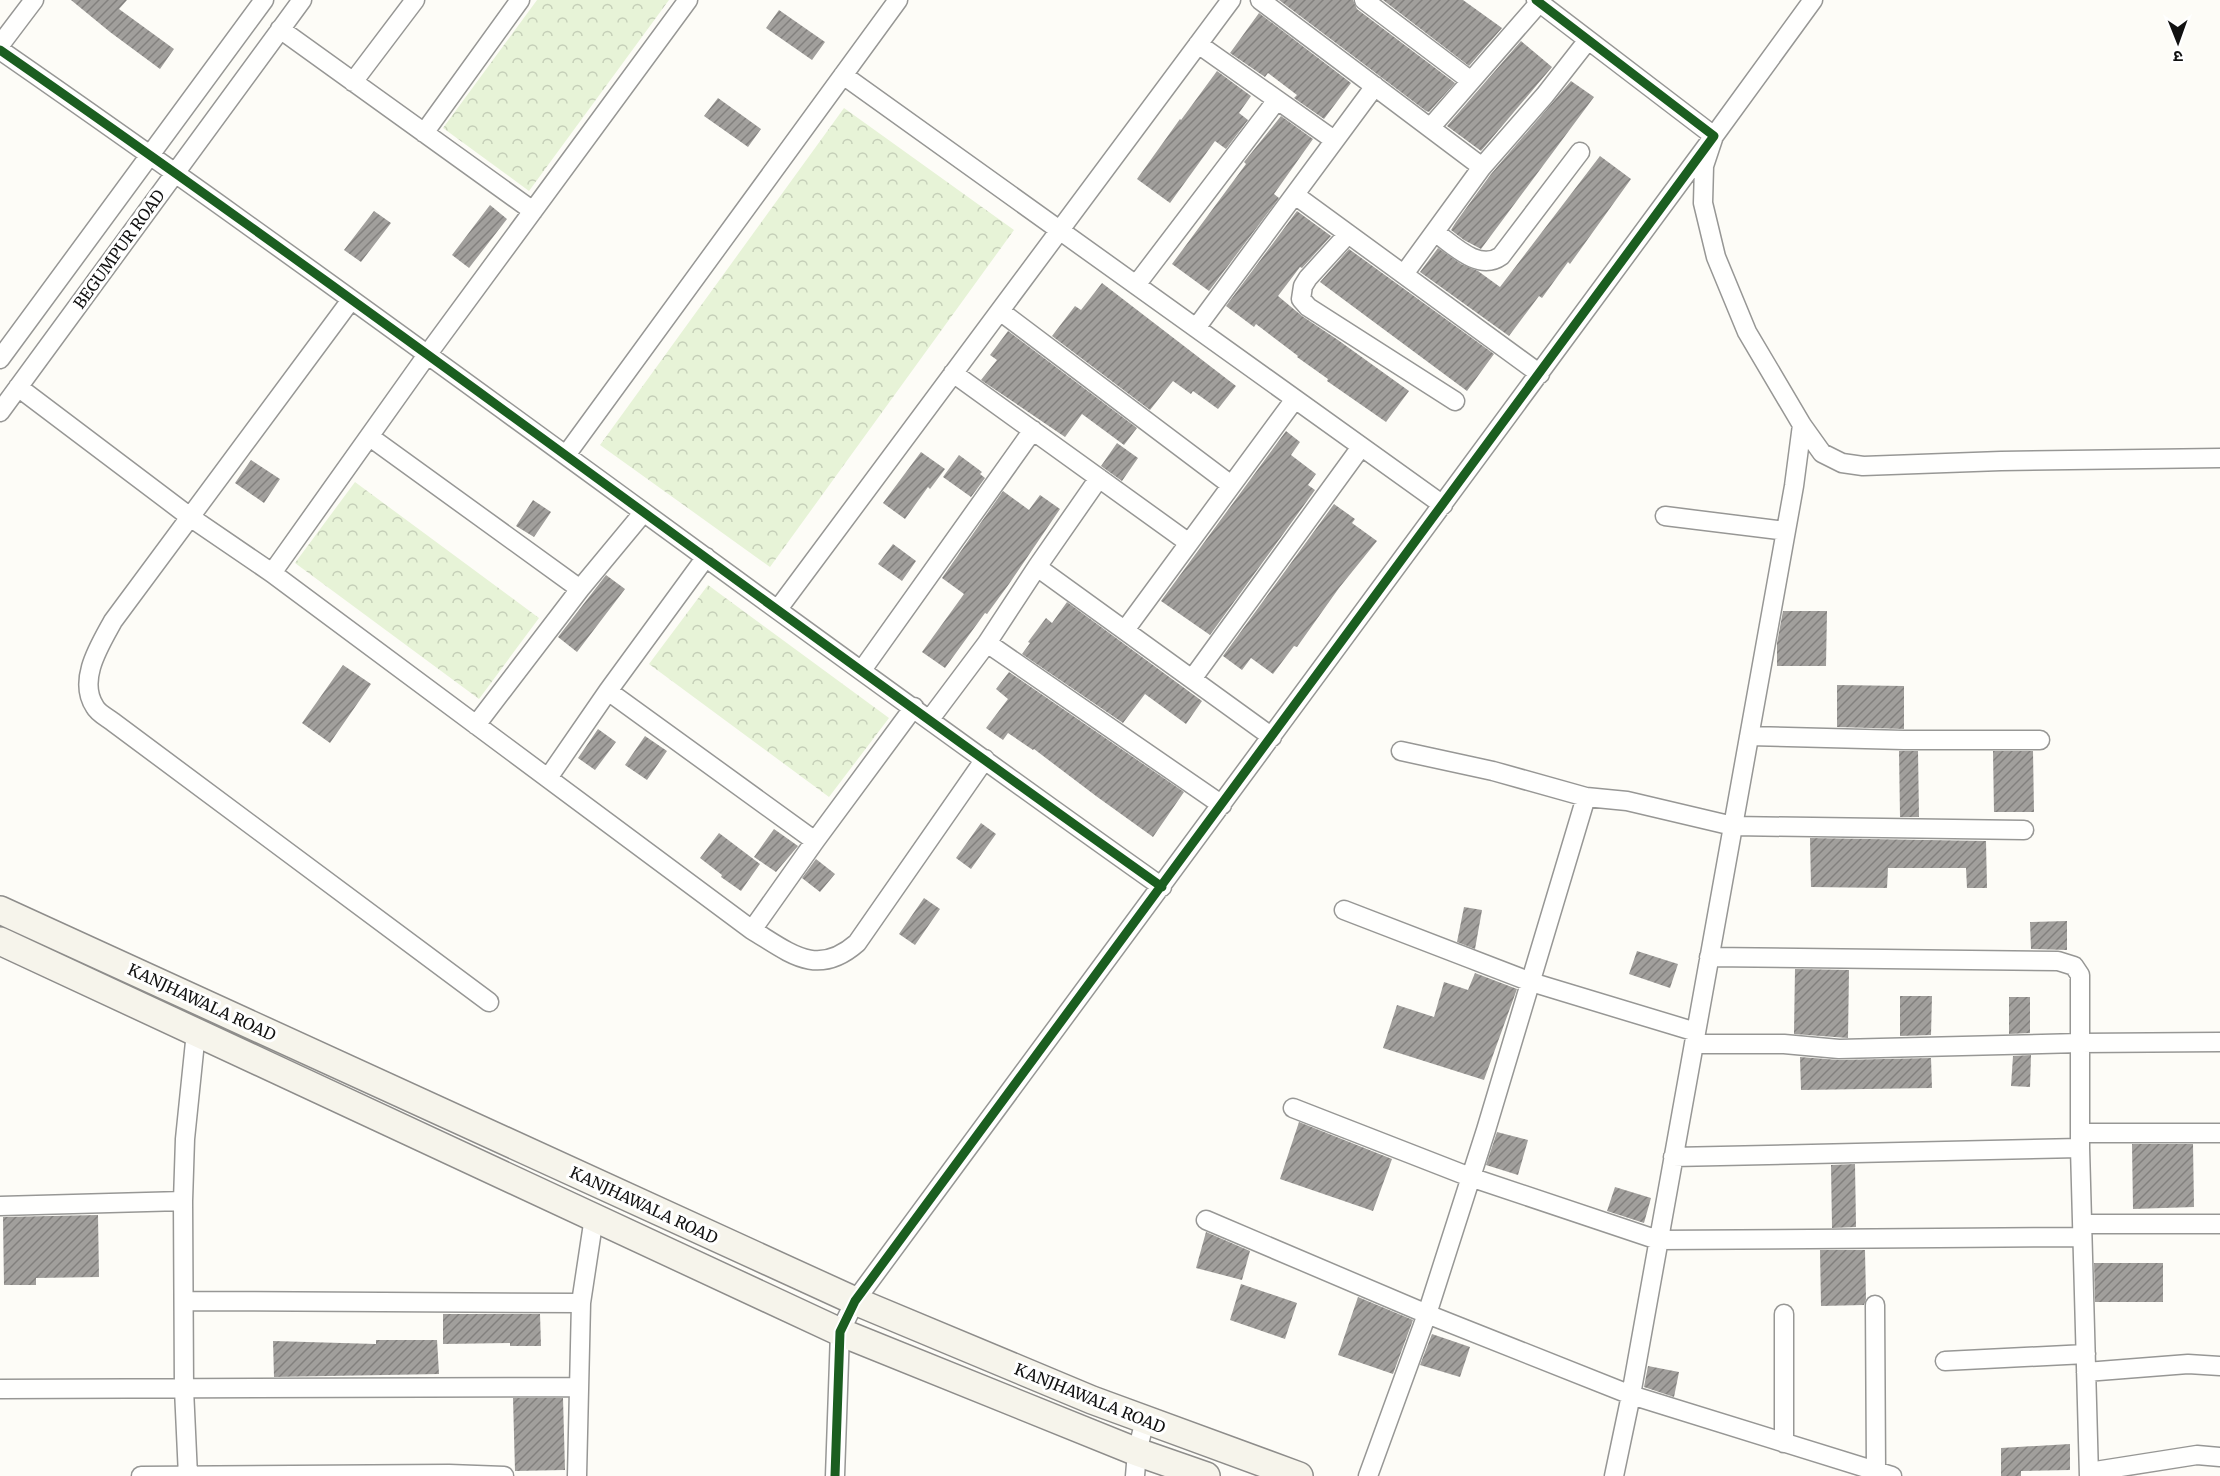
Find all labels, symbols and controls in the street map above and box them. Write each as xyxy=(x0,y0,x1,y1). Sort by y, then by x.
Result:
north arrow xyxy=(2148,12,2208,72)
text: उ xyxy=(2173,47,2183,67)
street label: BEGUMPUR ROAD xyxy=(69,186,169,312)
street label: KANJHAWALA ROAD xyxy=(125,959,279,1045)
street label: KANJHAWALA ROAD xyxy=(567,1162,721,1248)
street label: KANJHAWALA ROAD xyxy=(1012,1359,1168,1437)

